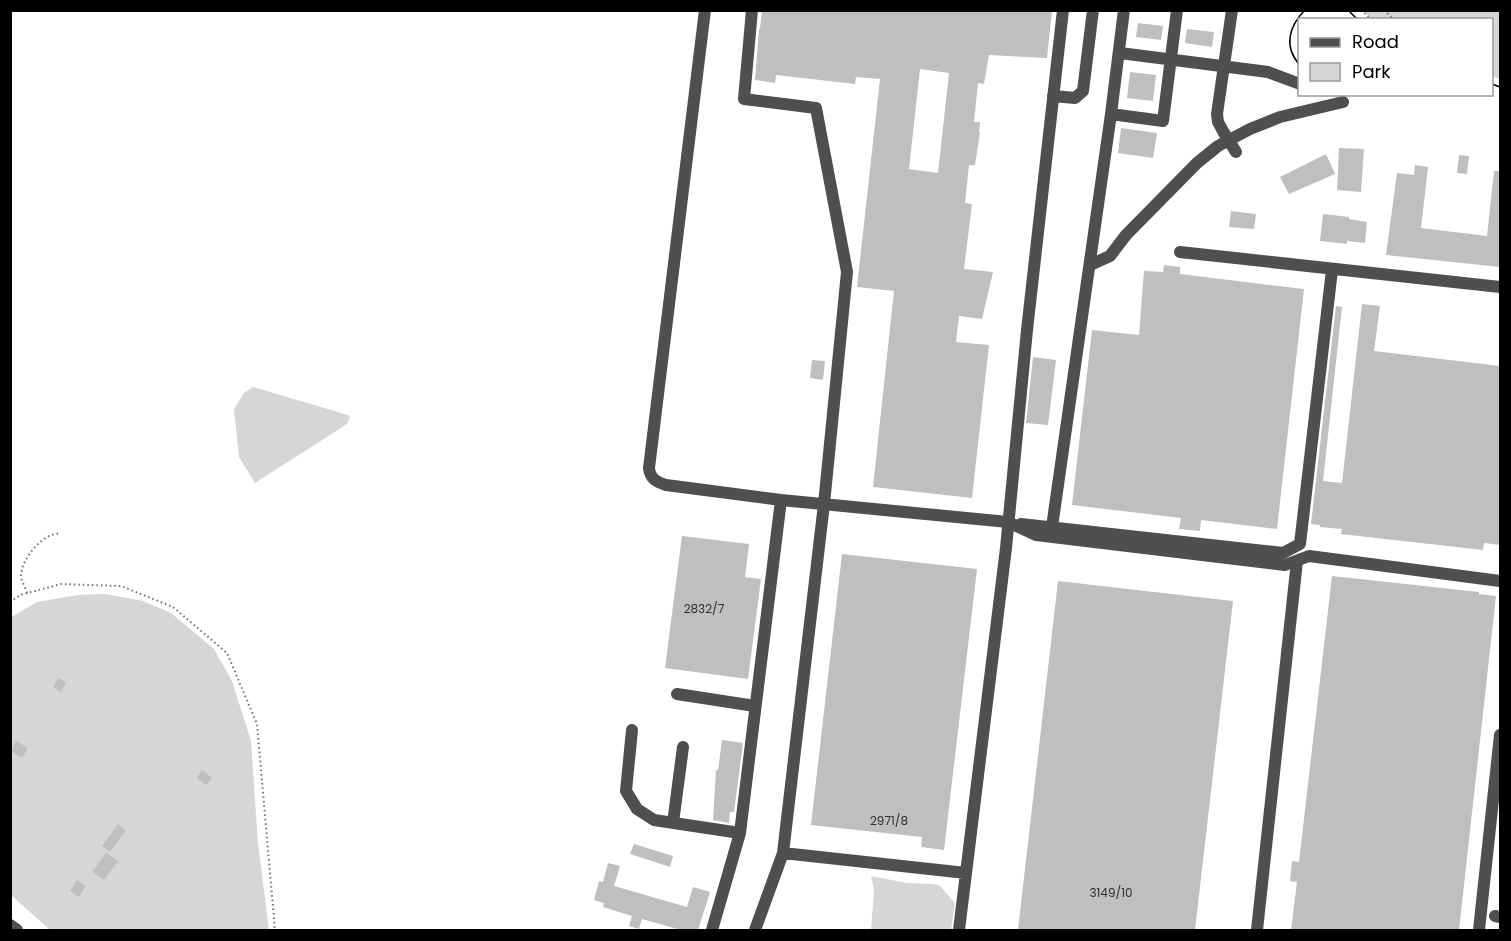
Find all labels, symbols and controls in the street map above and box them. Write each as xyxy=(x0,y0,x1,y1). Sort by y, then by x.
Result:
legend xyxy=(1298,18,1493,96)
text: Road xyxy=(1352,29,1399,54)
text: Park xyxy=(1352,59,1391,84)
house number: 2832/7 xyxy=(684,600,725,617)
house number: 2971/8 xyxy=(870,812,908,829)
house number: 3149/10 xyxy=(1089,884,1133,901)

